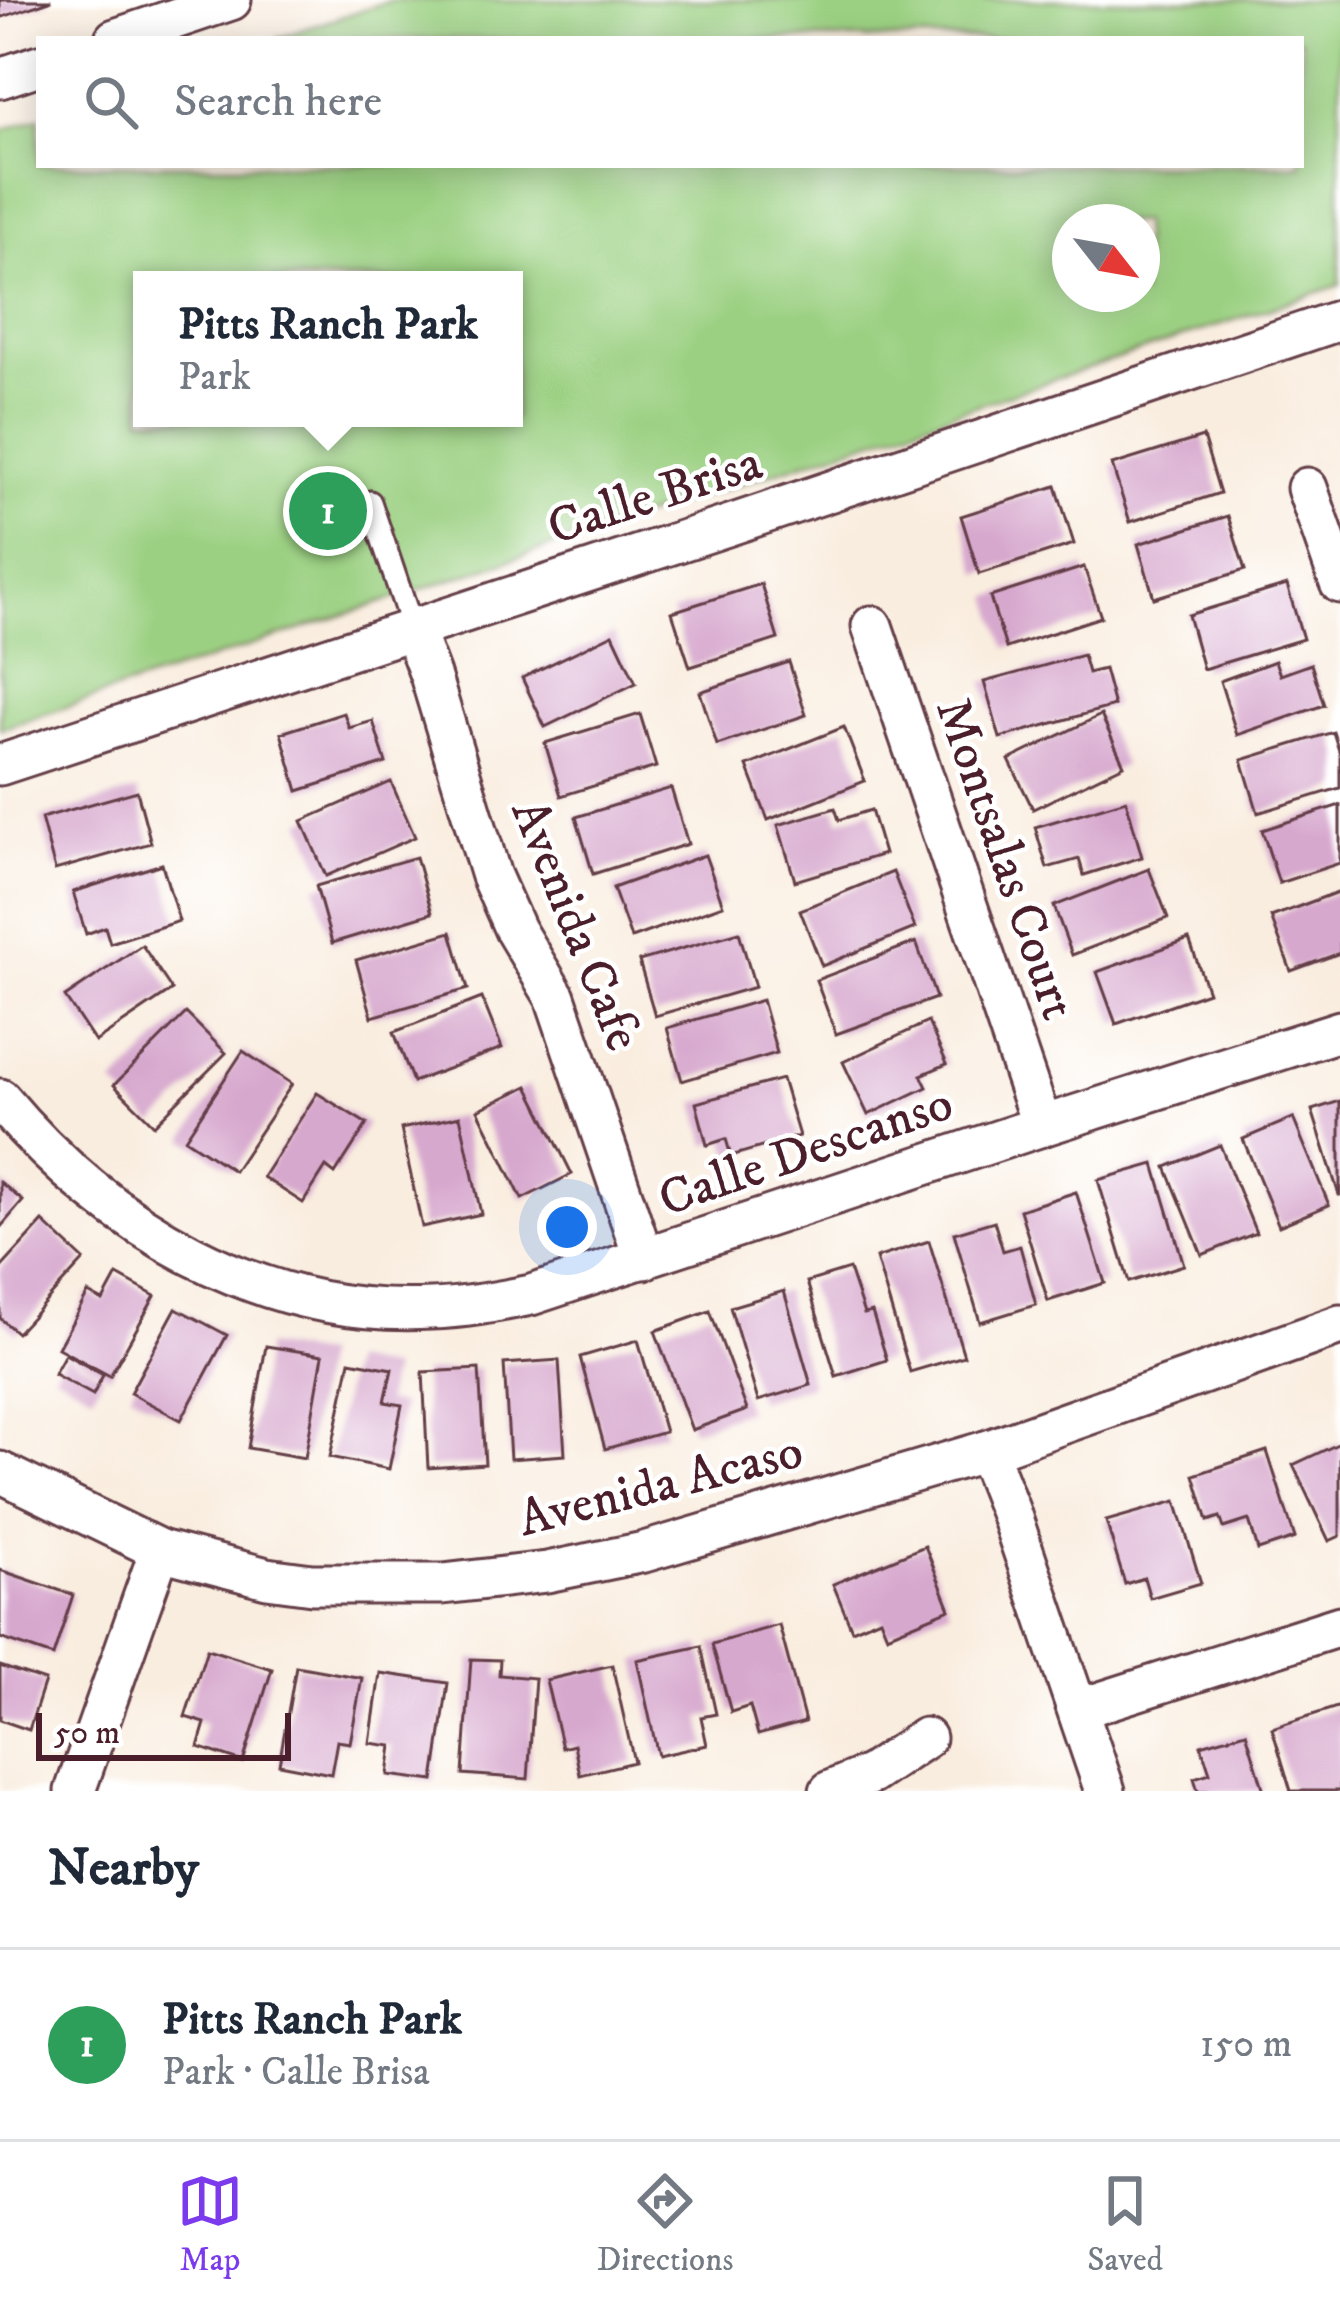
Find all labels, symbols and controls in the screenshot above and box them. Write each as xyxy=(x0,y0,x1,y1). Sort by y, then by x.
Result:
search box xyxy=(36,36,1304,168)
icon: search xyxy=(78,69,144,135)
text: Search here xyxy=(174,74,382,130)
north arrow xyxy=(1052,204,1160,312)
popup xyxy=(133,271,523,427)
text: Pitts Ranch Park xyxy=(178,297,478,353)
text: Park xyxy=(178,353,251,402)
street label: Calle Brisa xyxy=(540,431,770,560)
pin: 1 xyxy=(289,466,367,556)
street label: Montsalas Court xyxy=(920,690,1090,1028)
street label: Avenida Cafe xyxy=(496,790,655,1060)
street label: Calle Descanso xyxy=(651,1072,961,1232)
your location xyxy=(537,1197,597,1257)
street label: Avenida Acaso xyxy=(512,1420,809,1552)
scale bar xyxy=(36,1707,291,1760)
text: 50 m xyxy=(54,1713,120,1754)
text: Nearby xyxy=(48,1837,199,1901)
text: Pitts Ranch Park xyxy=(162,1992,462,2048)
text: 1 xyxy=(80,2020,94,2069)
text: 150 m xyxy=(1200,2020,1292,2069)
text: Park · Calle Brisa xyxy=(162,2048,430,2097)
tab: Map xyxy=(177,2168,243,2281)
tab: Directions xyxy=(597,2168,733,2281)
tab: Saved xyxy=(1087,2168,1163,2281)

